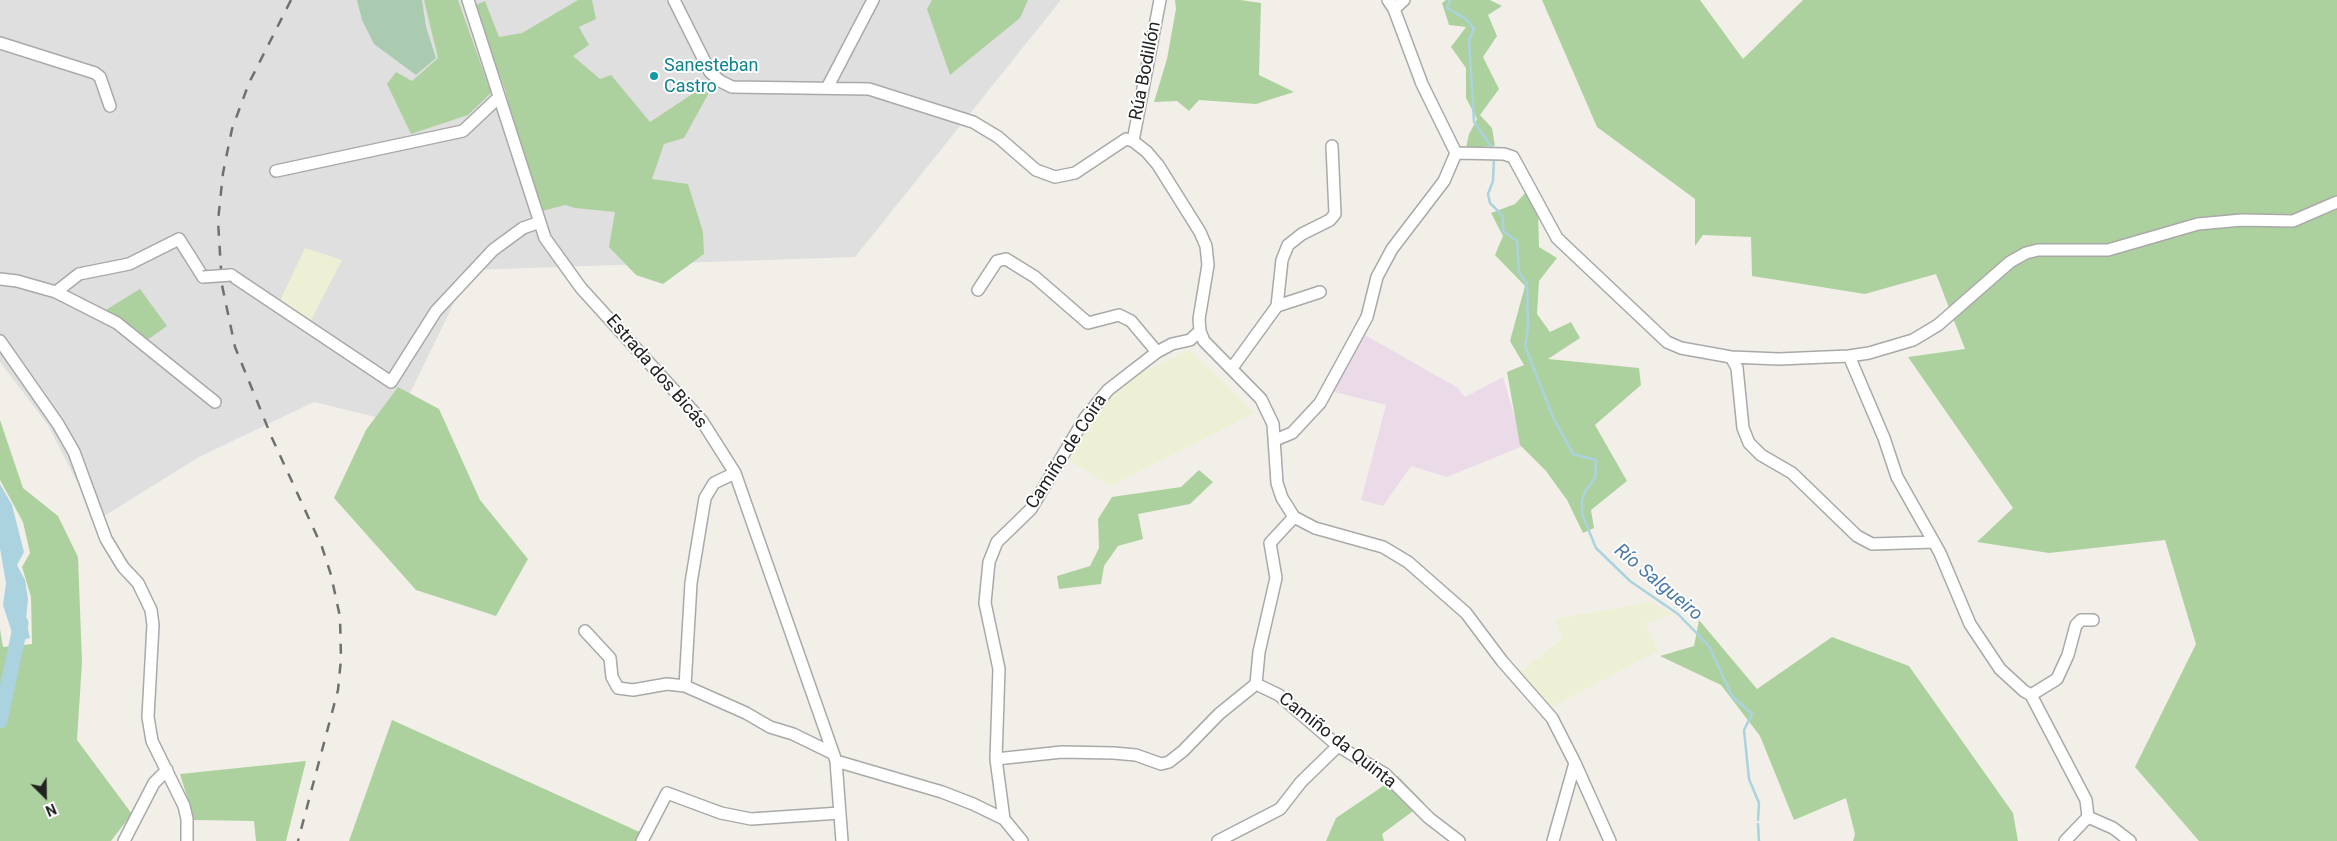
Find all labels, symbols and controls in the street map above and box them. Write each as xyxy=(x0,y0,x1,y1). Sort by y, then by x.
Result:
street label: Rúa Bodillón xyxy=(1126,20,1166,122)
place label: Sanesteban Castro xyxy=(664,55,759,98)
marker: Sanesteban Castro xyxy=(648,70,660,82)
street label: Estrada dos Bicás xyxy=(601,311,711,433)
street label: Camiño de Coira xyxy=(1022,391,1112,513)
water label: Río Salgueiro xyxy=(1609,540,1707,626)
street label: Camiño da Quinta xyxy=(1274,688,1400,794)
north arrow xyxy=(20,771,70,821)
text: N xyxy=(43,801,59,819)

